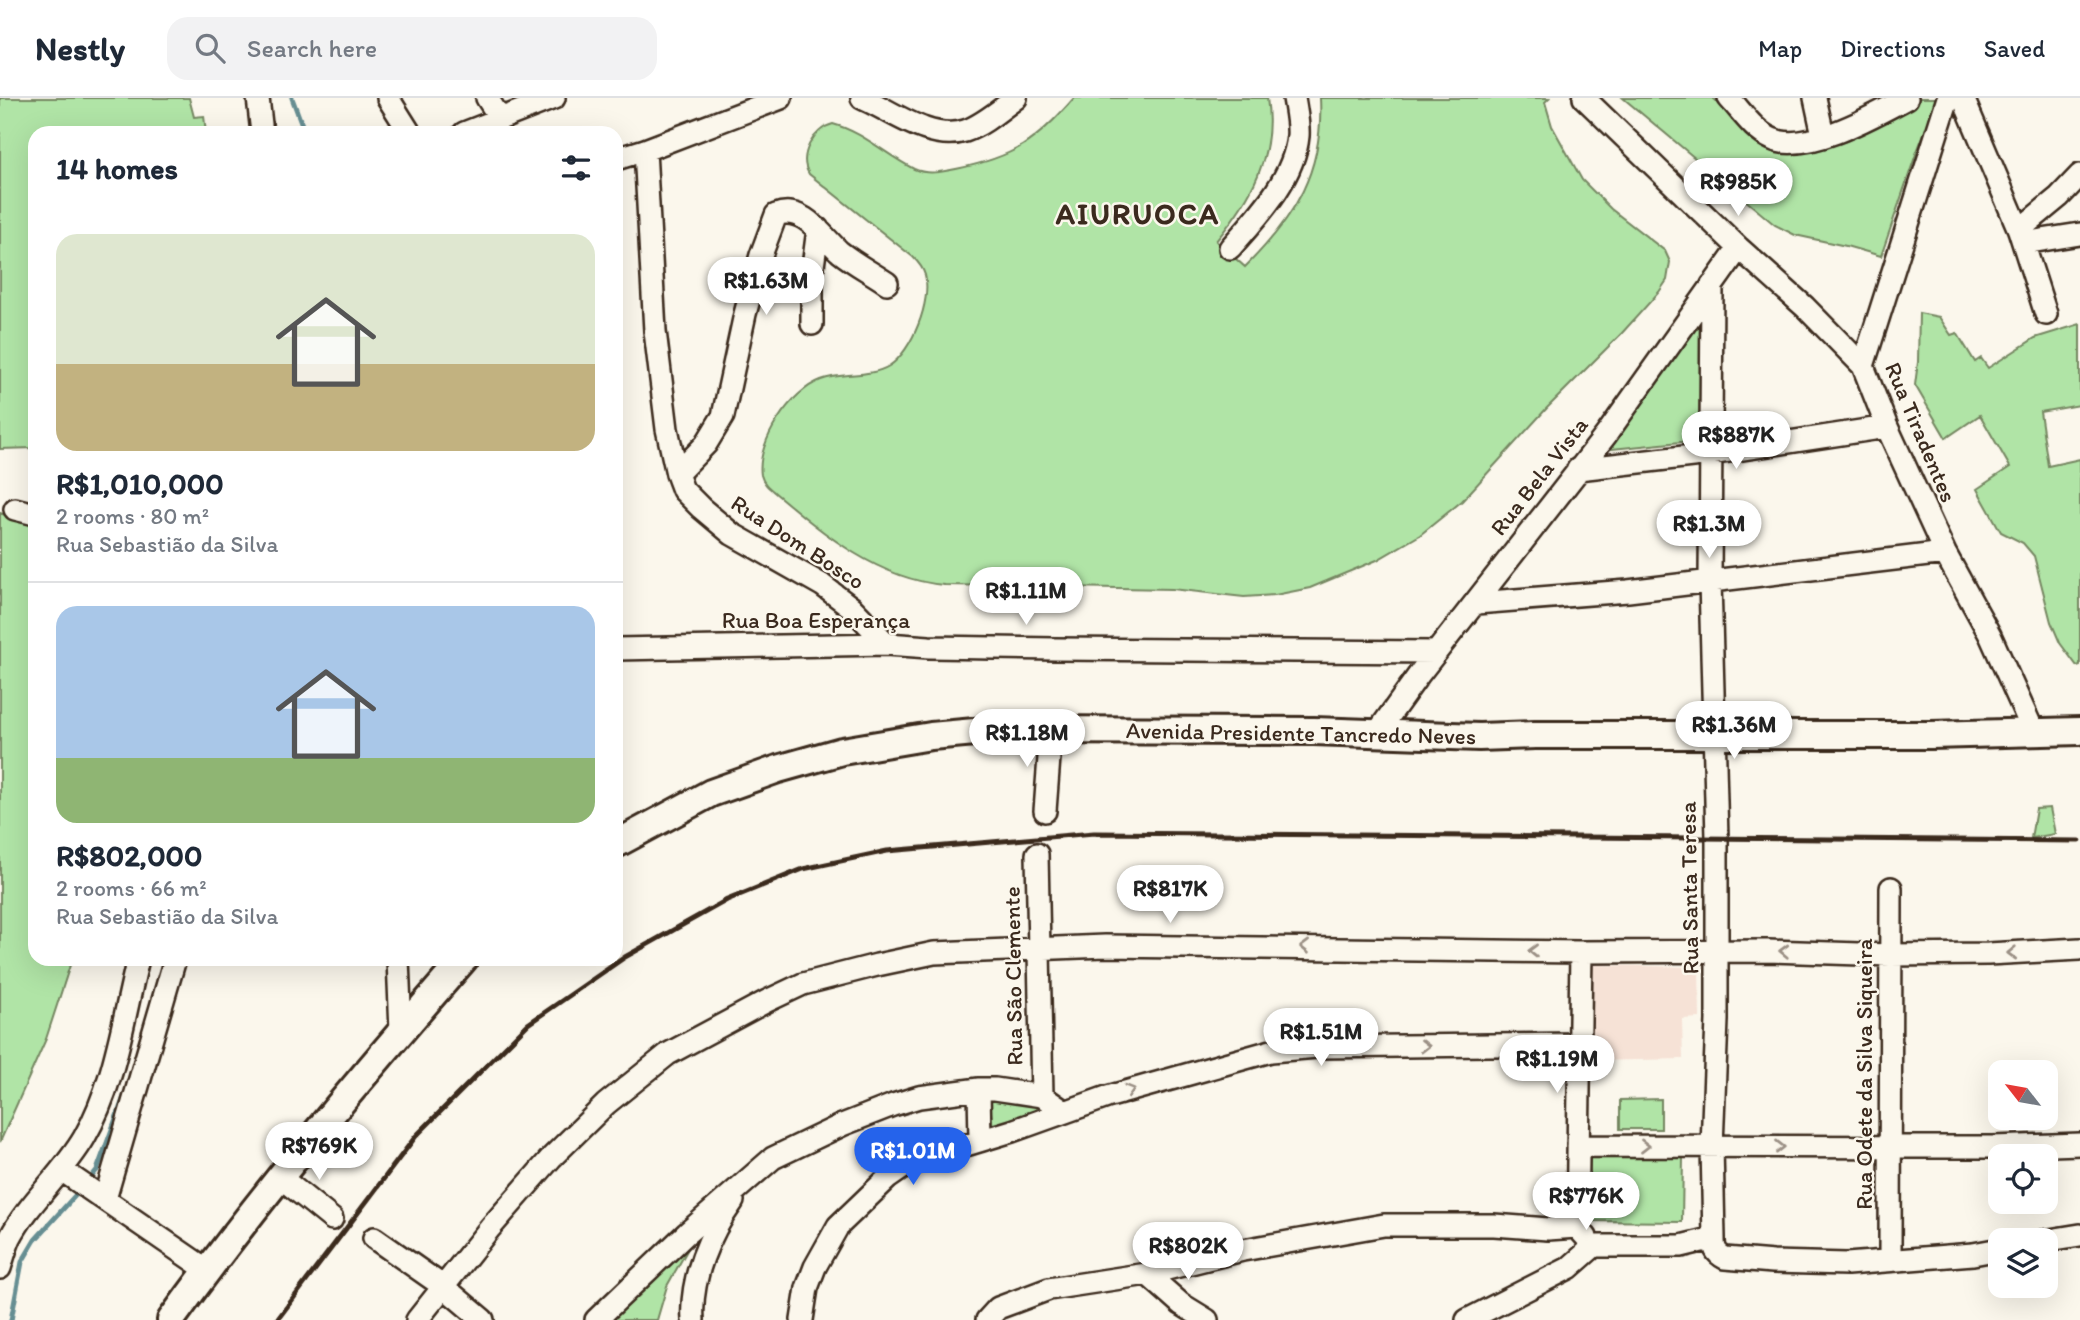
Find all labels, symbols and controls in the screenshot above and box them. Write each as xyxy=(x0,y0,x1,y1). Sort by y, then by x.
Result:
search box xyxy=(167,17,657,80)
text: Nestly xyxy=(35,29,125,68)
icon: search xyxy=(191,29,229,67)
text: Search here xyxy=(247,32,377,64)
text: Map xyxy=(1758,34,1802,63)
text: Directions xyxy=(1840,34,1946,63)
text: Saved xyxy=(1984,34,2045,63)
icon: filters xyxy=(557,149,595,187)
text: 14 homes xyxy=(56,150,178,187)
pin: R$985K xyxy=(1681,158,1795,218)
text: R$985K xyxy=(1700,167,1776,195)
district label: AIURUOCA xyxy=(1055,195,1220,232)
pin: R$1.63M xyxy=(701,258,831,317)
text: R$1.63M xyxy=(723,266,809,294)
icon: home xyxy=(263,279,389,405)
street label: Rua Tiradentes xyxy=(1879,358,1963,506)
street label: Rua Bela Vista xyxy=(1484,411,1594,541)
pin: R$887K xyxy=(1679,412,1793,471)
text: R$887K xyxy=(1698,420,1774,448)
text: R$1,010,000 xyxy=(56,465,224,502)
street label: Rua Dom Bosco xyxy=(726,488,870,596)
pin: R$1.3M xyxy=(1652,500,1766,560)
text: 2 rooms · 80 m² xyxy=(56,502,209,530)
text: R$1.3M xyxy=(1673,509,1745,537)
text: Rua Sebastião da Silva xyxy=(56,530,278,558)
pin: R$1.11M xyxy=(961,568,1091,627)
text: R$1.11M xyxy=(985,576,1067,604)
street label: Rua Boa Esperança xyxy=(722,606,910,634)
icon: home xyxy=(263,651,389,777)
pin: R$1.36M xyxy=(1669,702,1799,761)
pin: R$1.18M xyxy=(962,710,1092,769)
text: R$1.36M xyxy=(1691,710,1777,738)
street label: Avenida Presidente Tancredo Neves xyxy=(1126,716,1476,750)
text: R$1.18M xyxy=(985,718,1069,746)
street label: Rua Santa Teresa xyxy=(1673,801,1705,975)
text: R$802,000 xyxy=(56,837,203,874)
pin: R$817K xyxy=(1113,866,1227,925)
text: 2 rooms · 66 m² xyxy=(56,874,207,902)
text: R$817K xyxy=(1133,874,1207,902)
street label: Rua São Clemente xyxy=(997,886,1029,1066)
text: Rua Sebastião da Silva xyxy=(56,902,278,930)
street label: Rua Odete da Silva Siqueira xyxy=(1850,938,1878,1210)
one-way arrow xyxy=(1299,939,1310,955)
one-way arrow xyxy=(1527,943,1537,959)
one-way arrow xyxy=(1779,944,1790,959)
one-way arrow xyxy=(2006,945,2017,960)
pin: R$1.51M xyxy=(1256,1009,1386,1068)
text: R$1.51M xyxy=(1279,1017,1363,1045)
pin: R$1.19M xyxy=(1492,1035,1622,1095)
one-way arrow xyxy=(1420,1038,1431,1054)
text: R$1.19M xyxy=(1515,1044,1599,1072)
north arrow xyxy=(1988,1060,2058,1130)
map controls xyxy=(1988,1060,2058,1298)
one-way arrow xyxy=(1123,1084,1135,1099)
pin: R$769K xyxy=(262,1122,376,1182)
pin: R$1.01M xyxy=(848,1128,978,1187)
text: R$769K xyxy=(281,1131,357,1159)
text: R$1.01M xyxy=(870,1136,956,1164)
one-way arrow xyxy=(1640,1138,1651,1154)
one-way arrow xyxy=(1776,1139,1786,1155)
button: locate xyxy=(1988,1144,2058,1214)
pin: R$776K xyxy=(1529,1172,1643,1232)
text: R$776K xyxy=(1549,1181,1623,1209)
pin: R$802K xyxy=(1131,1222,1245,1282)
button: layers xyxy=(1988,1228,2058,1298)
text: R$802K xyxy=(1149,1231,1227,1259)

